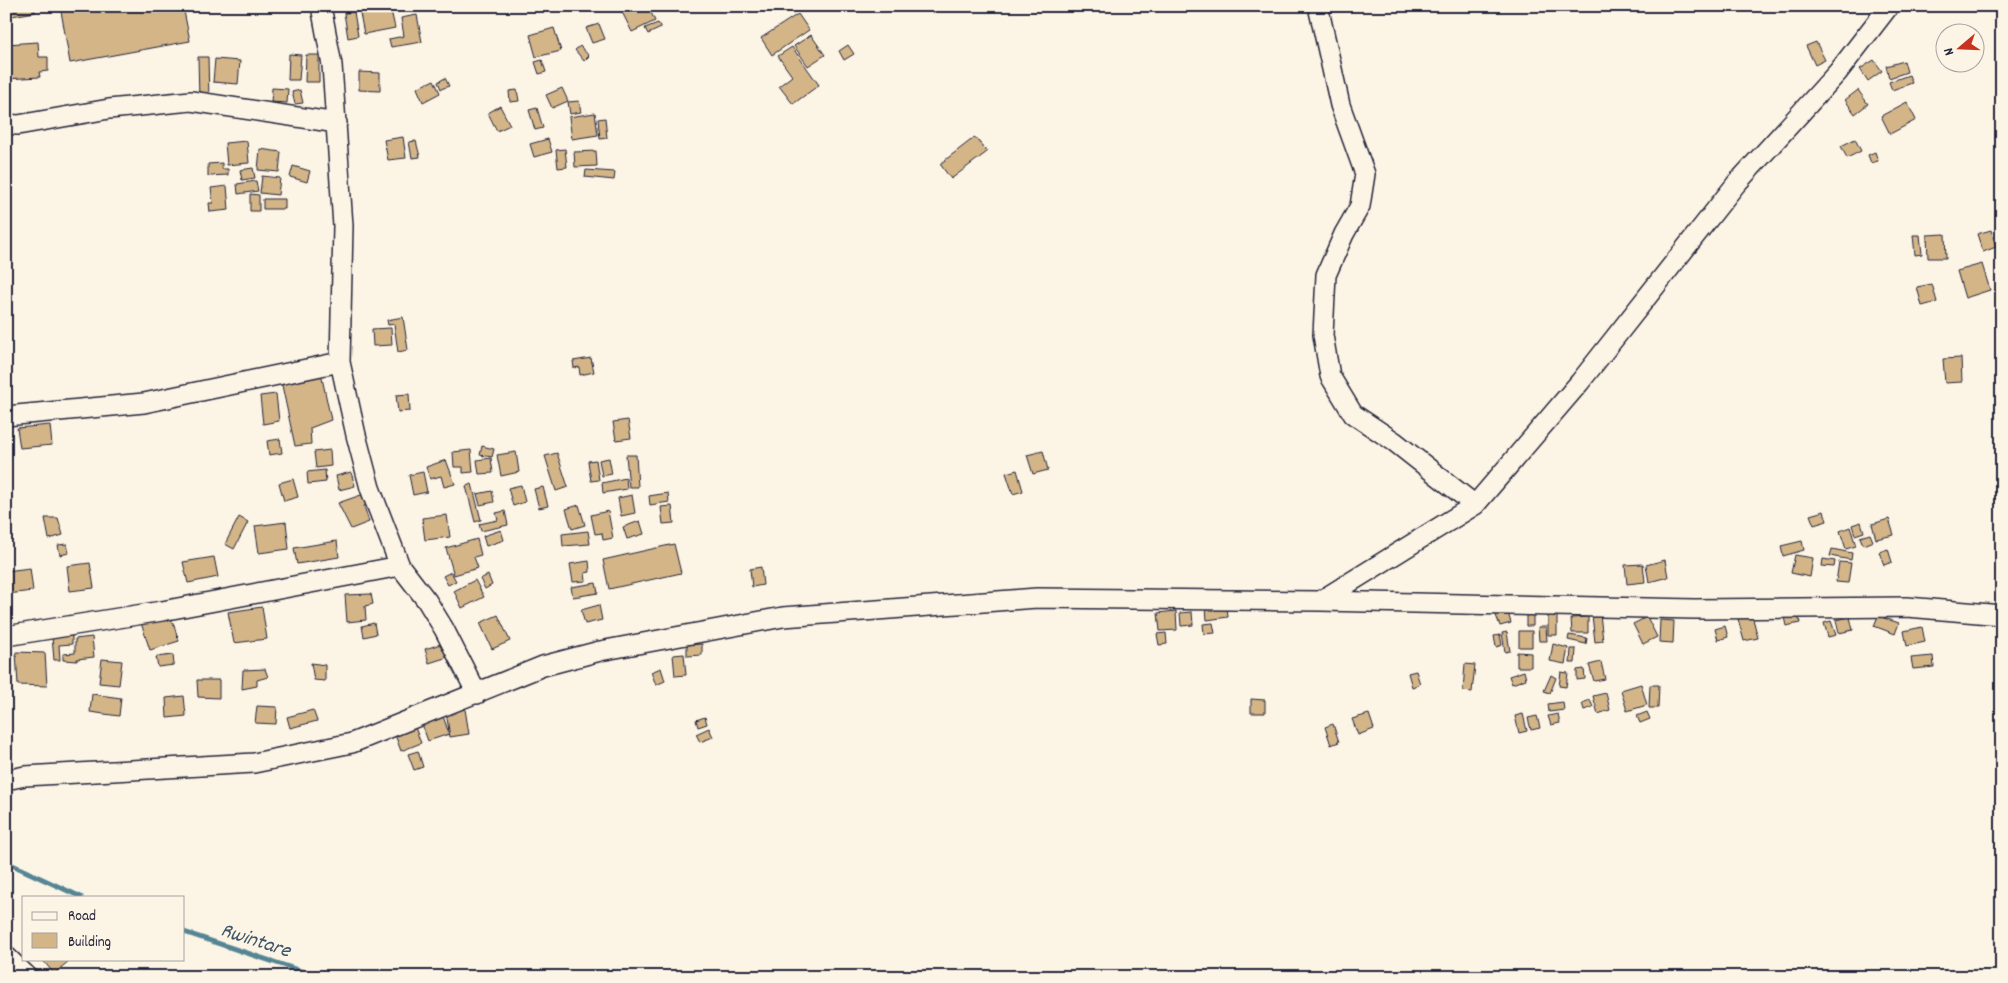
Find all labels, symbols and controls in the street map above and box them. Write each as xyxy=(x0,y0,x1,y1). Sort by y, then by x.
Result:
north arrow xyxy=(1936,22,1986,72)
text: N xyxy=(1939,45,1960,58)
legend xyxy=(22,896,185,960)
text: Road xyxy=(68,906,96,928)
water label: Rwintare xyxy=(216,916,296,968)
text: Building xyxy=(68,932,111,954)

